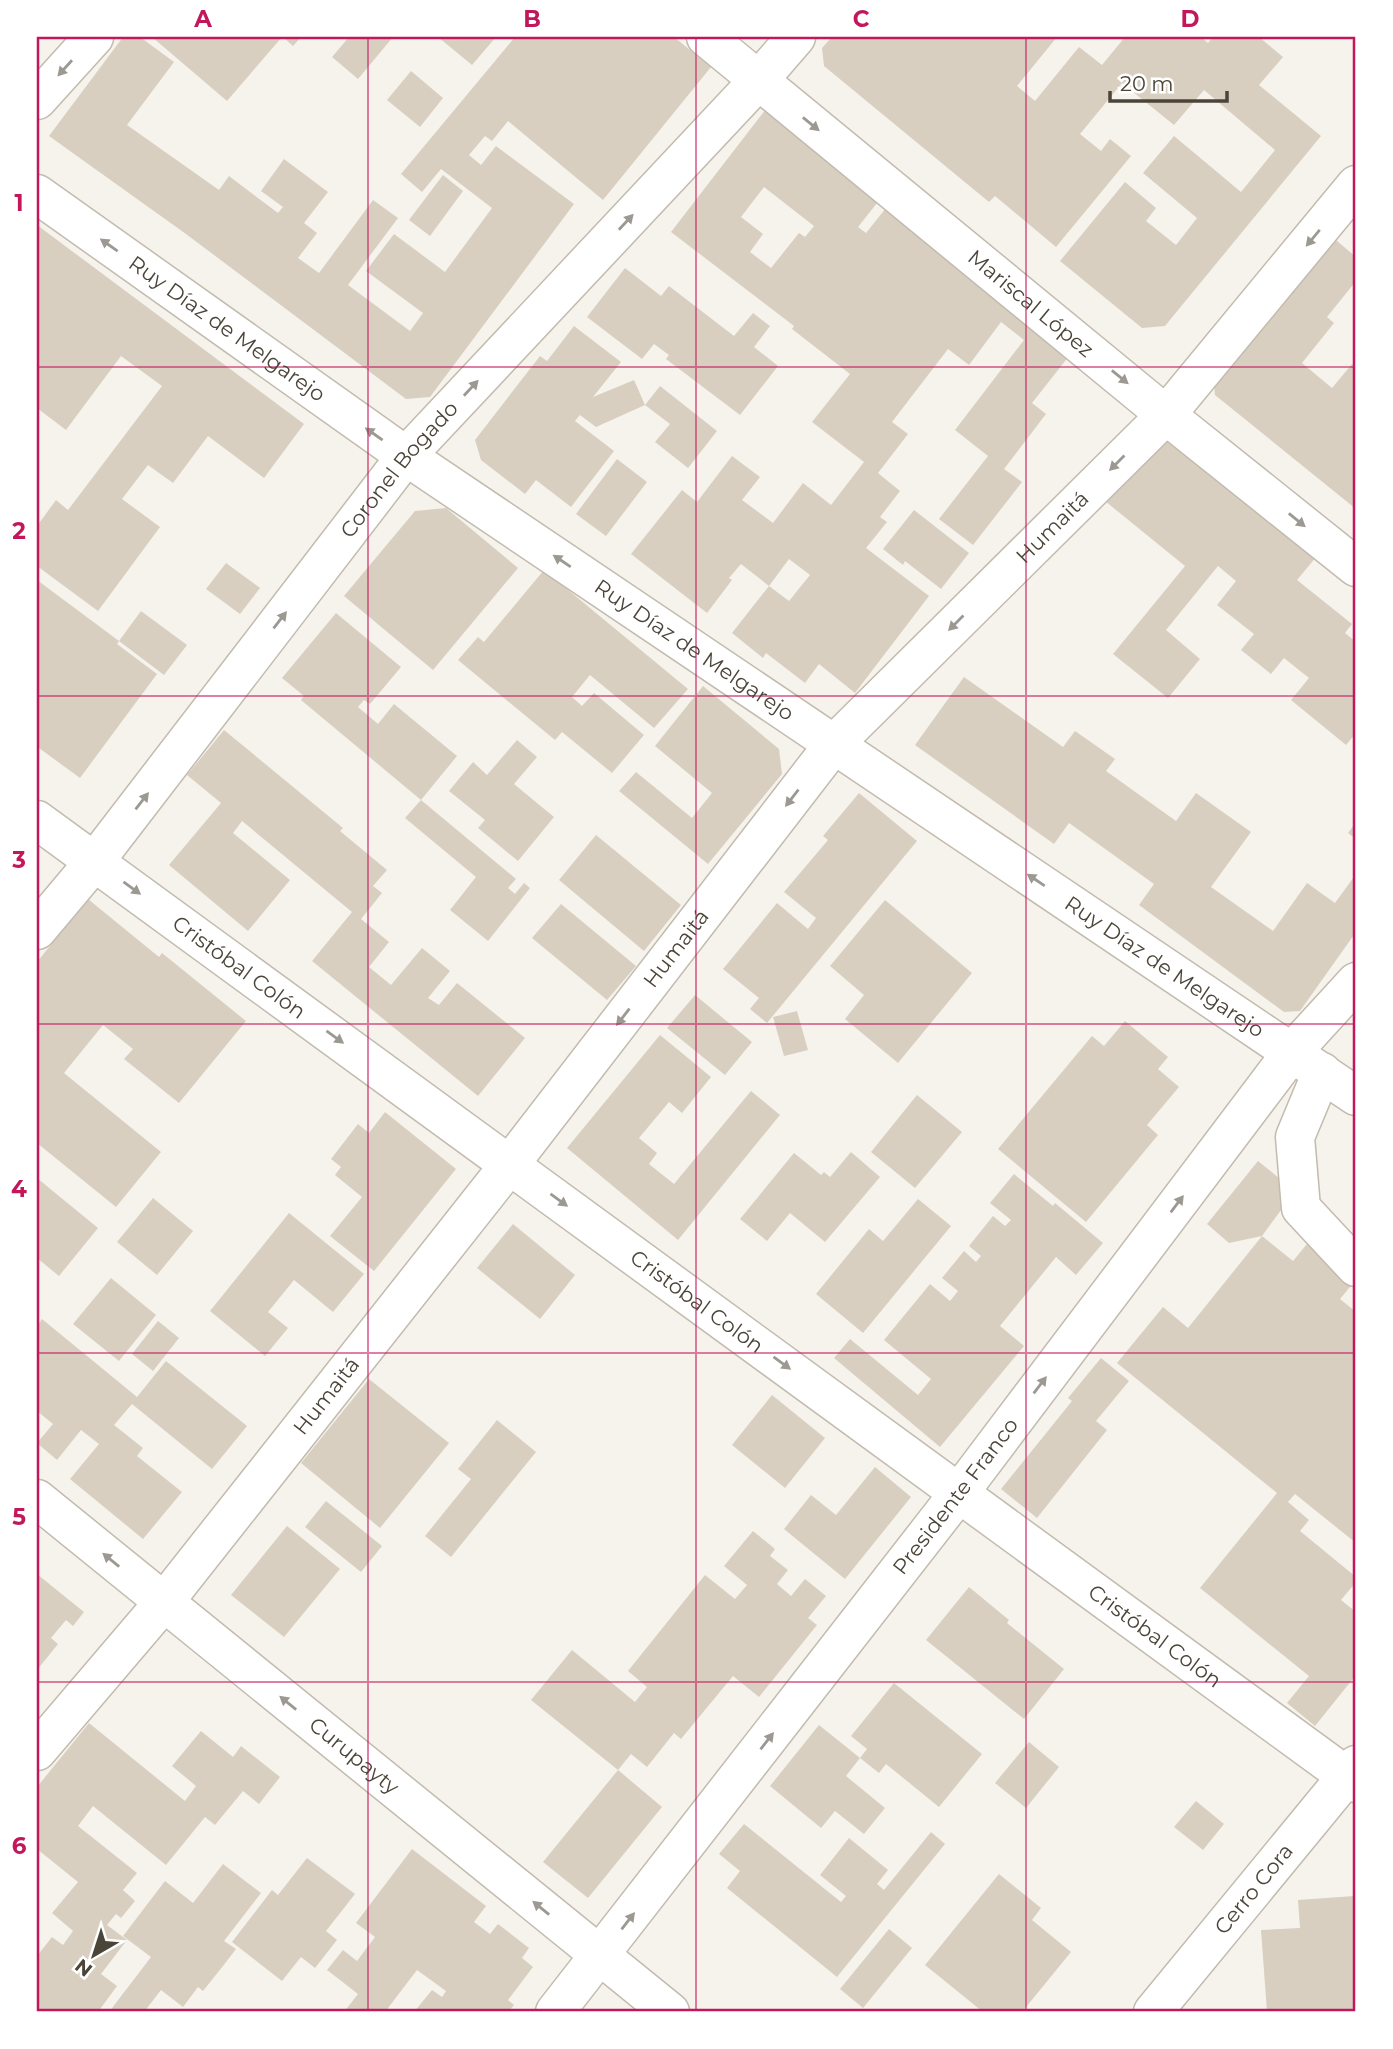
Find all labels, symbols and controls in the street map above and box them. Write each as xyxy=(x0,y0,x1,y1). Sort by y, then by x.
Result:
text: A xyxy=(193,5,212,33)
text: B xyxy=(523,5,541,33)
text: C xyxy=(853,5,870,33)
text: D xyxy=(1181,5,1200,33)
one-way arrow xyxy=(58,60,74,77)
scale bar xyxy=(1110,60,1227,104)
text: 20 m xyxy=(1120,71,1174,96)
one-way arrow xyxy=(802,117,820,132)
text: 1 xyxy=(14,189,24,217)
one-way arrow xyxy=(618,214,634,231)
one-way arrow xyxy=(1306,229,1321,246)
one-way arrow xyxy=(100,238,118,252)
street label: Mariscal López xyxy=(963,244,1099,362)
street label: Ruy Díaz de Melgarejo xyxy=(124,250,330,407)
one-way arrow xyxy=(1111,369,1128,384)
one-way arrow xyxy=(462,379,479,396)
street label: Coronel Bogado xyxy=(335,396,463,543)
one-way arrow xyxy=(365,427,383,441)
one-way arrow xyxy=(1109,454,1126,471)
street label: Humaitá xyxy=(1011,486,1094,568)
one-way arrow xyxy=(1289,512,1306,527)
text: 2 xyxy=(12,517,26,545)
one-way arrow xyxy=(552,555,572,568)
street label: Ruy Díaz de Melgarejo xyxy=(590,574,799,726)
one-way arrow xyxy=(273,611,287,629)
one-way arrow xyxy=(948,615,964,631)
one-way arrow xyxy=(785,789,800,807)
one-way arrow xyxy=(134,792,149,810)
text: 3 xyxy=(11,846,26,874)
one-way arrow xyxy=(1026,874,1045,887)
one-way arrow xyxy=(123,881,141,895)
street label: Ruy Díaz de Melgarejo xyxy=(1060,890,1269,1043)
street label: Humaitá xyxy=(638,904,714,992)
street label: Cristóbal Colón xyxy=(168,910,311,1024)
one-way arrow xyxy=(616,1008,631,1026)
one-way arrow xyxy=(326,1030,345,1044)
text: 4 xyxy=(11,1175,27,1203)
one-way arrow xyxy=(550,1193,568,1207)
one-way arrow xyxy=(1170,1195,1184,1213)
street label: Cristóbal Colón xyxy=(626,1244,769,1358)
street label: Humaitá xyxy=(288,1352,364,1440)
one-way arrow xyxy=(773,1356,791,1370)
one-way arrow xyxy=(1033,1377,1048,1395)
street label: Presidente Franco xyxy=(887,1413,1023,1579)
text: 5 xyxy=(12,1503,26,1531)
one-way arrow xyxy=(103,1552,121,1567)
street label: Cristóbal Colón xyxy=(1084,1579,1227,1693)
one-way arrow xyxy=(280,1695,298,1710)
street label: Curupayty xyxy=(304,1712,405,1800)
one-way arrow xyxy=(760,1732,775,1750)
text: 6 xyxy=(12,1832,27,1860)
street label: Cerro Cora xyxy=(1209,1839,1298,1939)
one-way arrow xyxy=(533,1900,551,1915)
one-way arrow xyxy=(621,1912,636,1930)
north arrow xyxy=(60,1920,130,1990)
text: N xyxy=(70,1954,97,1982)

